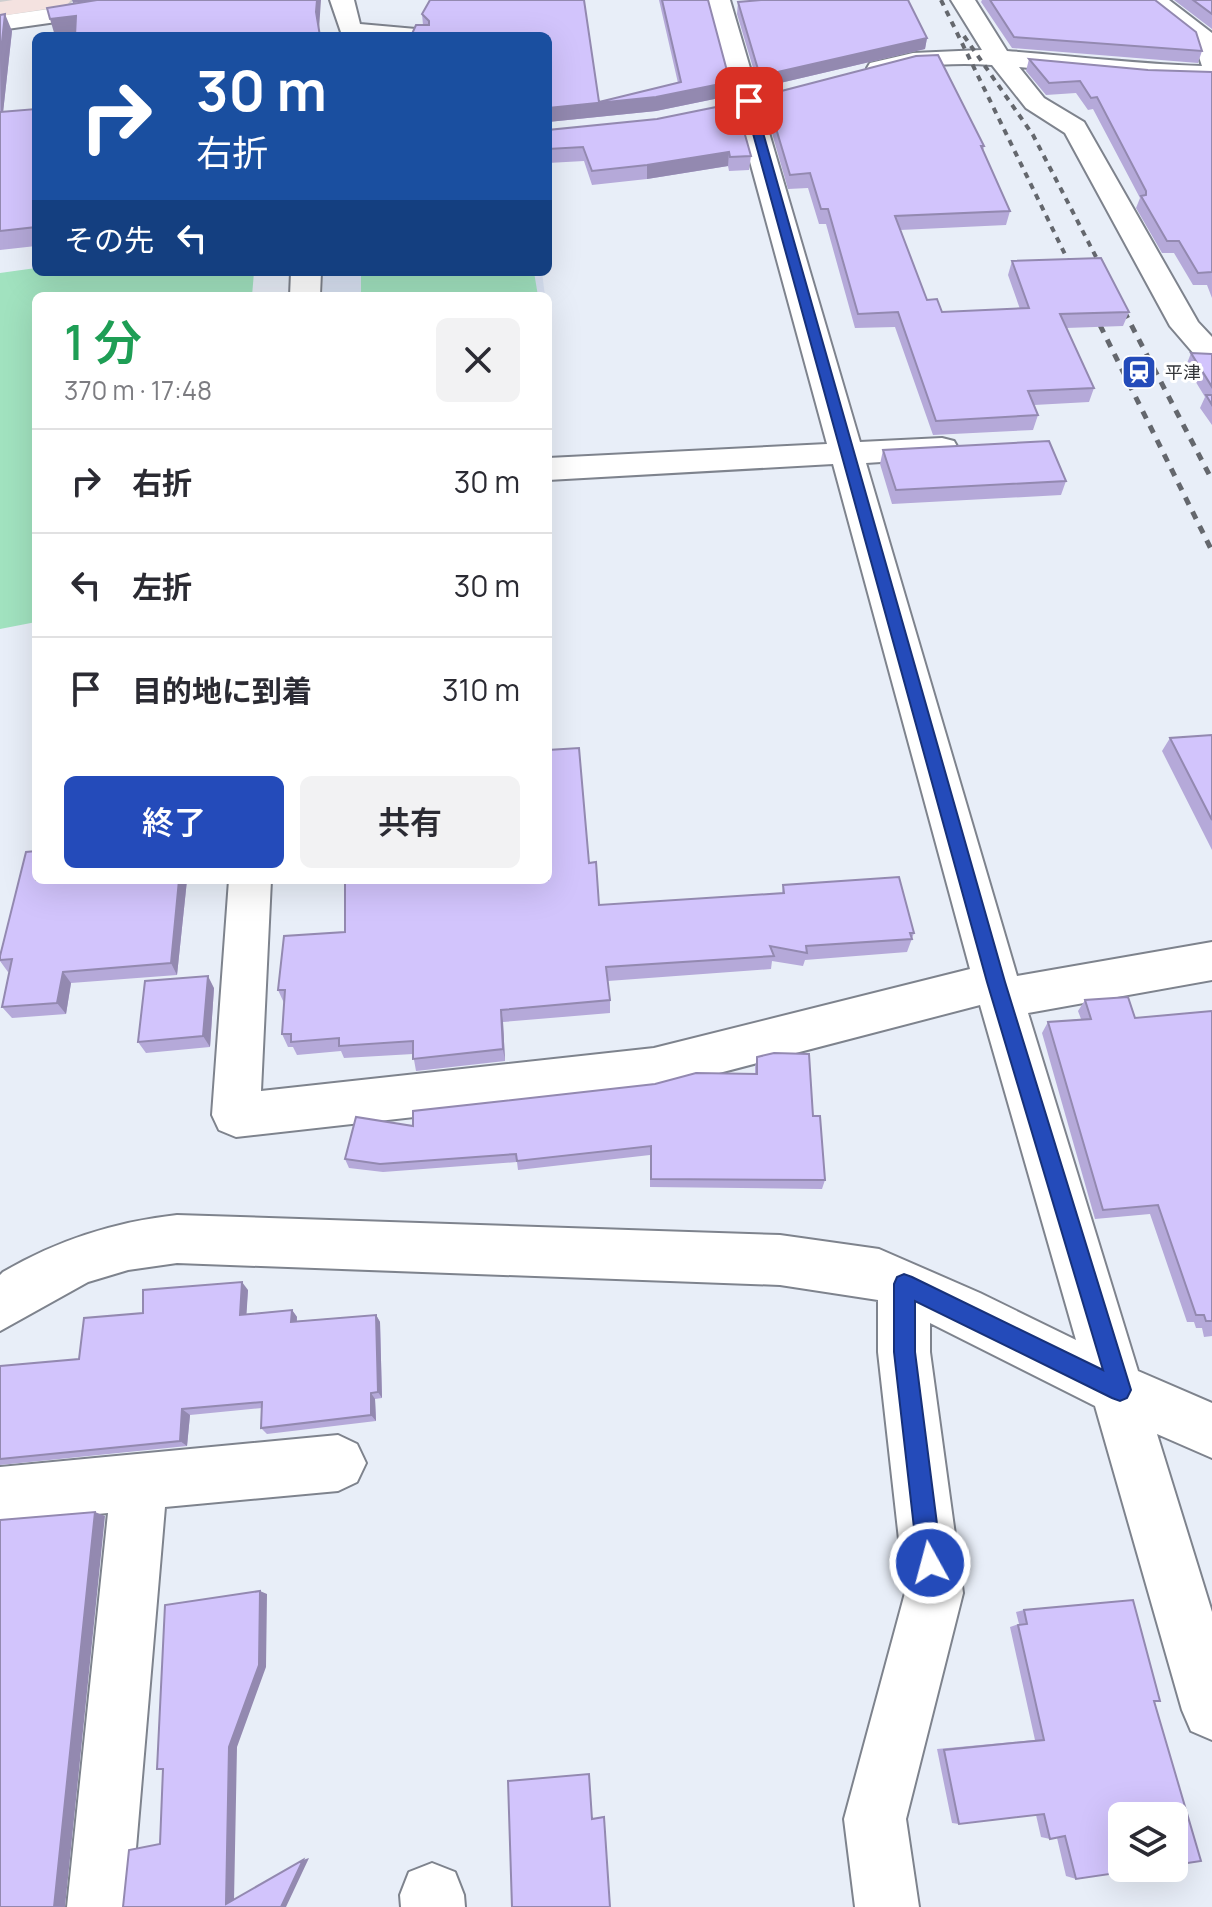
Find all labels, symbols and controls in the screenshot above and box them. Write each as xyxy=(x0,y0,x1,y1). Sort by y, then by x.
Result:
text: 30 m xyxy=(196,51,327,128)
icon: right xyxy=(64,64,168,168)
pin xyxy=(715,67,783,135)
icon: arrive xyxy=(727,79,771,123)
text: 右折 xyxy=(196,128,268,177)
icon: left xyxy=(170,216,214,260)
text: その先 xyxy=(64,219,154,260)
text: 1 分 xyxy=(64,309,142,374)
button: close xyxy=(436,318,520,402)
station icon: 平津 xyxy=(1120,353,1158,391)
place label: 平津 xyxy=(1165,360,1201,384)
text: 370 m · 17:48 xyxy=(64,372,212,408)
icon: right xyxy=(64,459,108,503)
text: 30 m xyxy=(454,461,520,502)
text: 右折 xyxy=(132,462,192,503)
icon: left xyxy=(64,563,108,607)
text: 30 m xyxy=(454,565,520,606)
text: 左折 xyxy=(132,566,192,607)
icon: arrive xyxy=(64,667,108,711)
text: 310 m xyxy=(442,669,520,710)
text: 目的地に到着 xyxy=(132,670,312,711)
button: 終了 xyxy=(64,776,284,868)
button: 共有 xyxy=(300,776,520,868)
position arrow xyxy=(888,1521,972,1605)
map controls xyxy=(1108,1802,1188,1882)
button: layers xyxy=(1108,1802,1188,1882)

